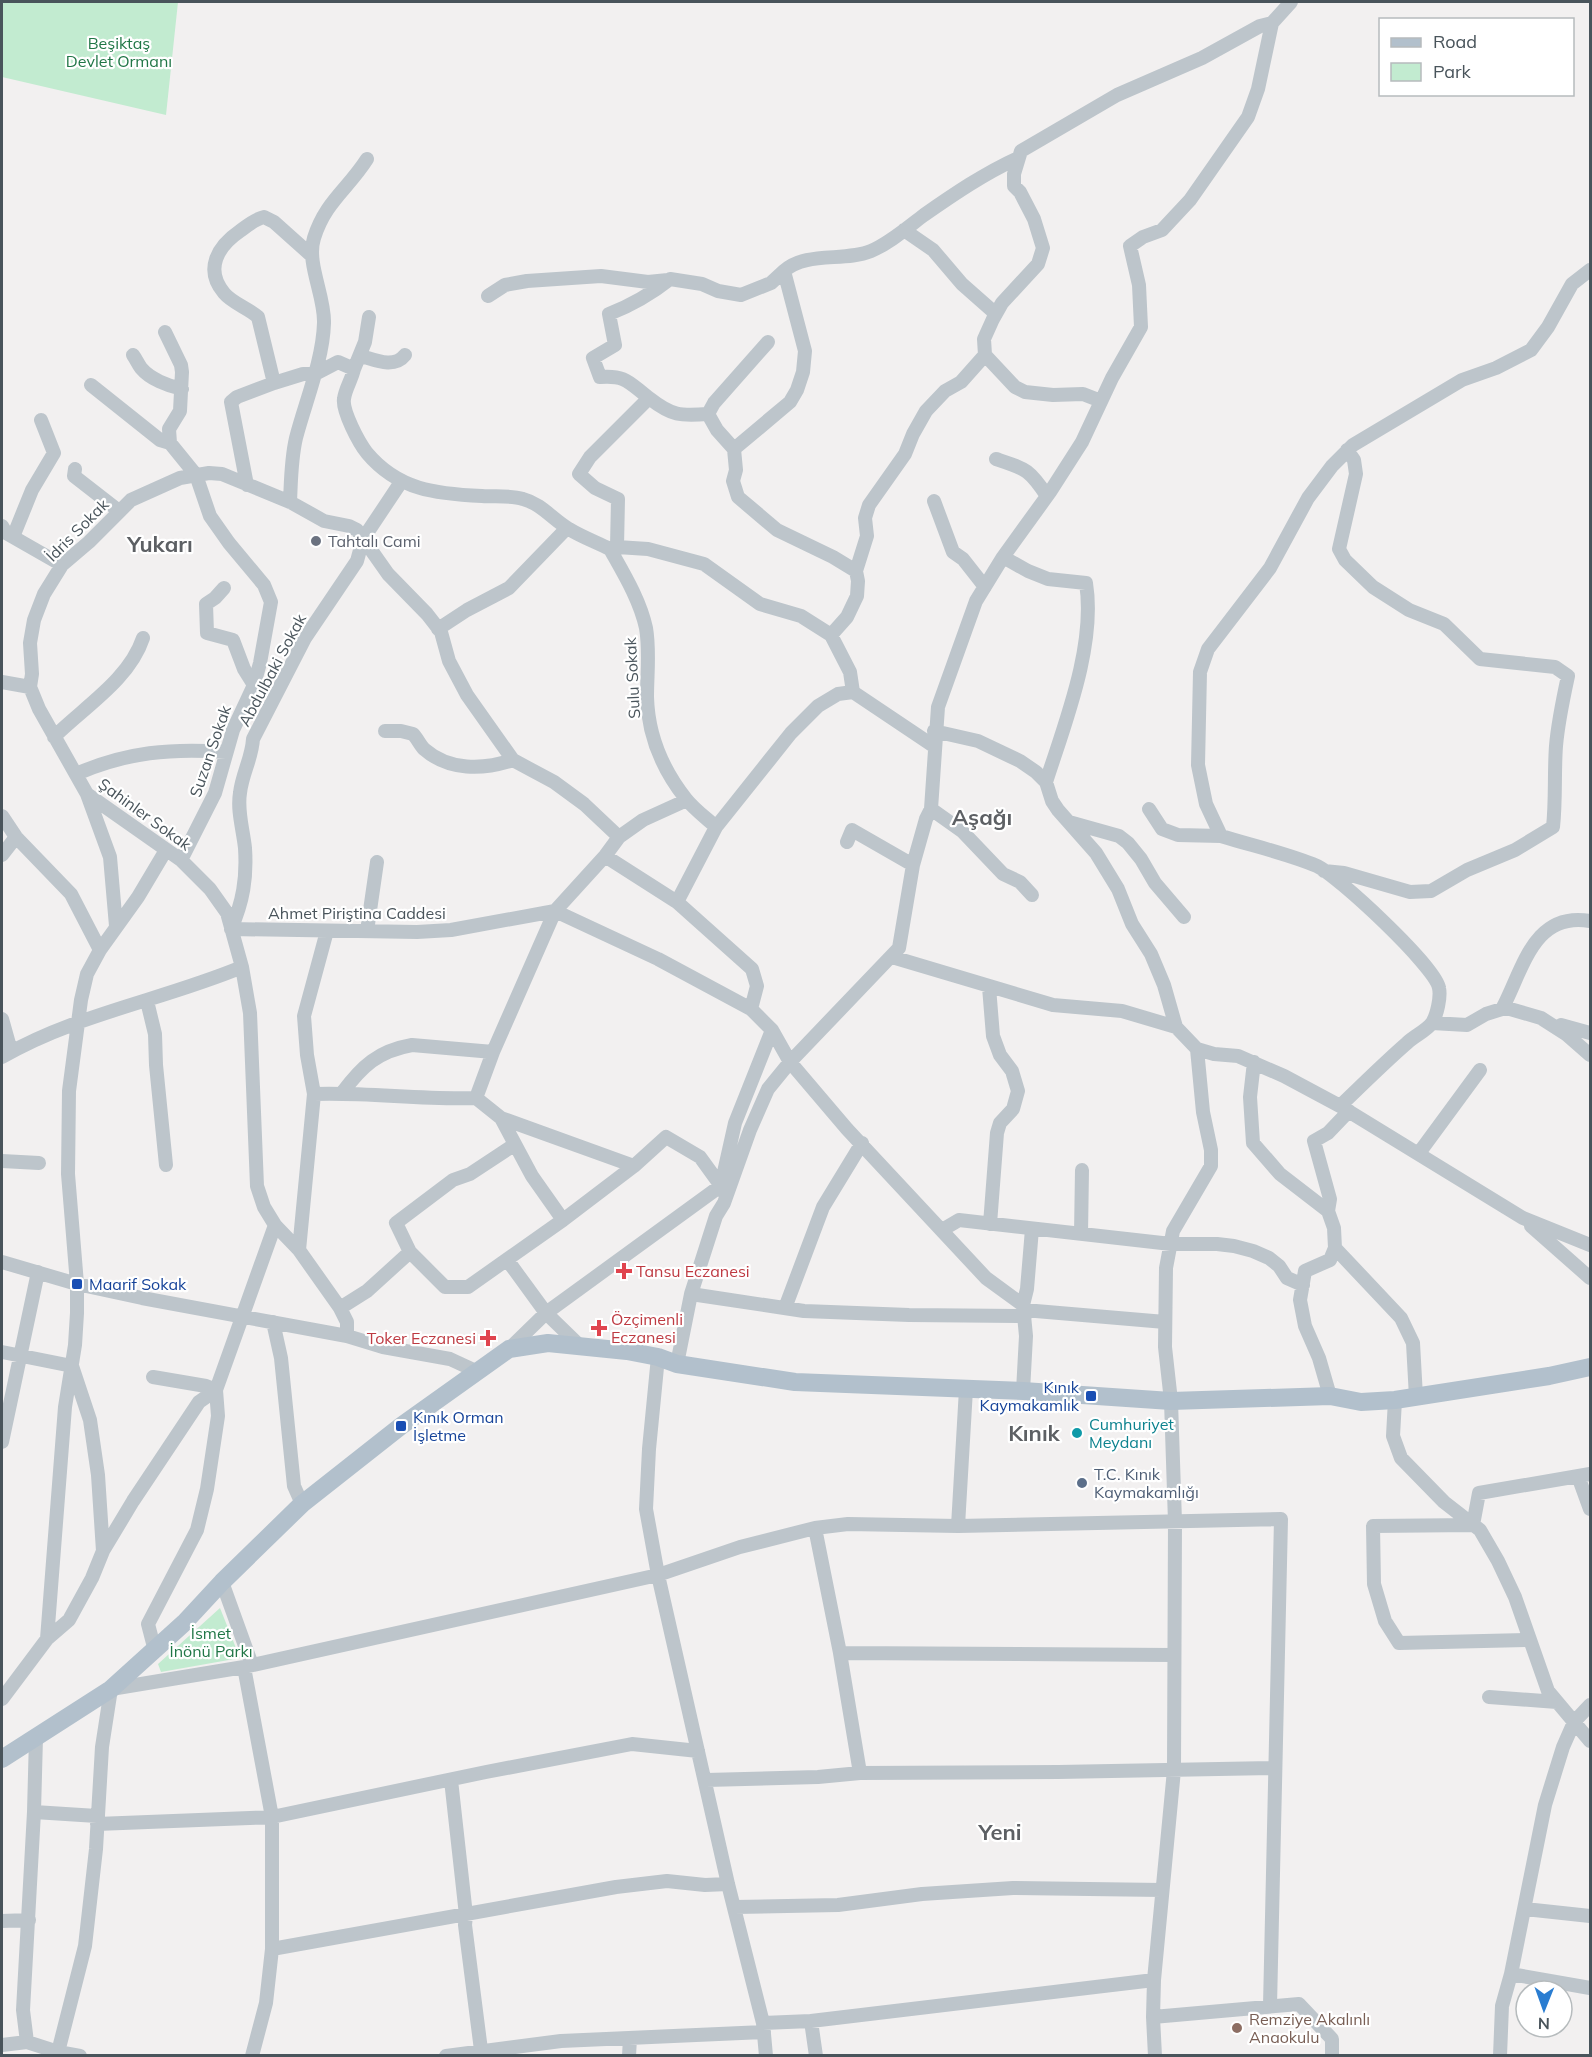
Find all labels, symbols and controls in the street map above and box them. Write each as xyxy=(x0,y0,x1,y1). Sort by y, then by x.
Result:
legend xyxy=(1379,18,1574,96)
text: Road xyxy=(1433,30,1477,53)
park label: Beşiktaş Devlet Ormanı xyxy=(66,33,172,71)
text: Park xyxy=(1433,60,1472,83)
street label: İdris Sokak xyxy=(41,494,113,566)
district label: Yukarı xyxy=(126,530,193,558)
place label: Tahtalı Cami xyxy=(328,531,421,551)
marker: Tahtalı Cami xyxy=(309,534,323,548)
street label: Abdulbaki Sokak xyxy=(234,610,310,730)
street label: Sulu Sokak xyxy=(620,636,644,719)
street label: Suzan Sokak xyxy=(185,702,235,799)
street label: Şahinler Sokak xyxy=(95,774,196,855)
district label: Aşağı xyxy=(952,803,1012,831)
street label: Ahmet Piriştina Caddesi xyxy=(268,903,446,923)
place label: Tansu Eczanesi xyxy=(636,1261,750,1281)
marker: Tansu Eczanesi xyxy=(617,1264,631,1278)
place label: Maarif Sokak xyxy=(89,1274,187,1294)
marker: Maarif Sokak xyxy=(70,1277,84,1291)
place label: Özçimenli Eczanesi xyxy=(611,1309,683,1347)
marker: Özçimenli Eczanesi xyxy=(592,1321,606,1335)
place label: Toker Eczanesi xyxy=(367,1328,476,1348)
marker: Toker Eczanesi xyxy=(481,1331,495,1345)
place label: Kınık Kaymakamlık xyxy=(980,1377,1080,1415)
marker: Kınık Kaymakamlık xyxy=(1084,1389,1098,1403)
place label: Kınık Orman İşletme xyxy=(413,1407,504,1445)
place label: Cumhuriyet Meydanı xyxy=(1089,1414,1174,1452)
marker: Kınık Orman İşletme xyxy=(394,1419,408,1433)
district label: Kınık xyxy=(1008,1419,1061,1447)
marker: Cumhuriyet Meydanı xyxy=(1070,1426,1084,1440)
place label: T.C. Kınık Kaymakamlığı xyxy=(1094,1464,1199,1502)
marker: T.C. Kınık Kaymakamlığı xyxy=(1075,1476,1089,1490)
park label: İsmet İnönü Parkı xyxy=(170,1623,252,1661)
district label: Yeni xyxy=(977,1818,1022,1846)
north arrow xyxy=(1514,1979,1574,2039)
place label: Remziye Akalınlı Anaokulu xyxy=(1249,2009,1370,2047)
text: N xyxy=(1538,2014,1550,2034)
marker: Remziye Akalınlı Anaokulu xyxy=(1230,2021,1244,2035)

